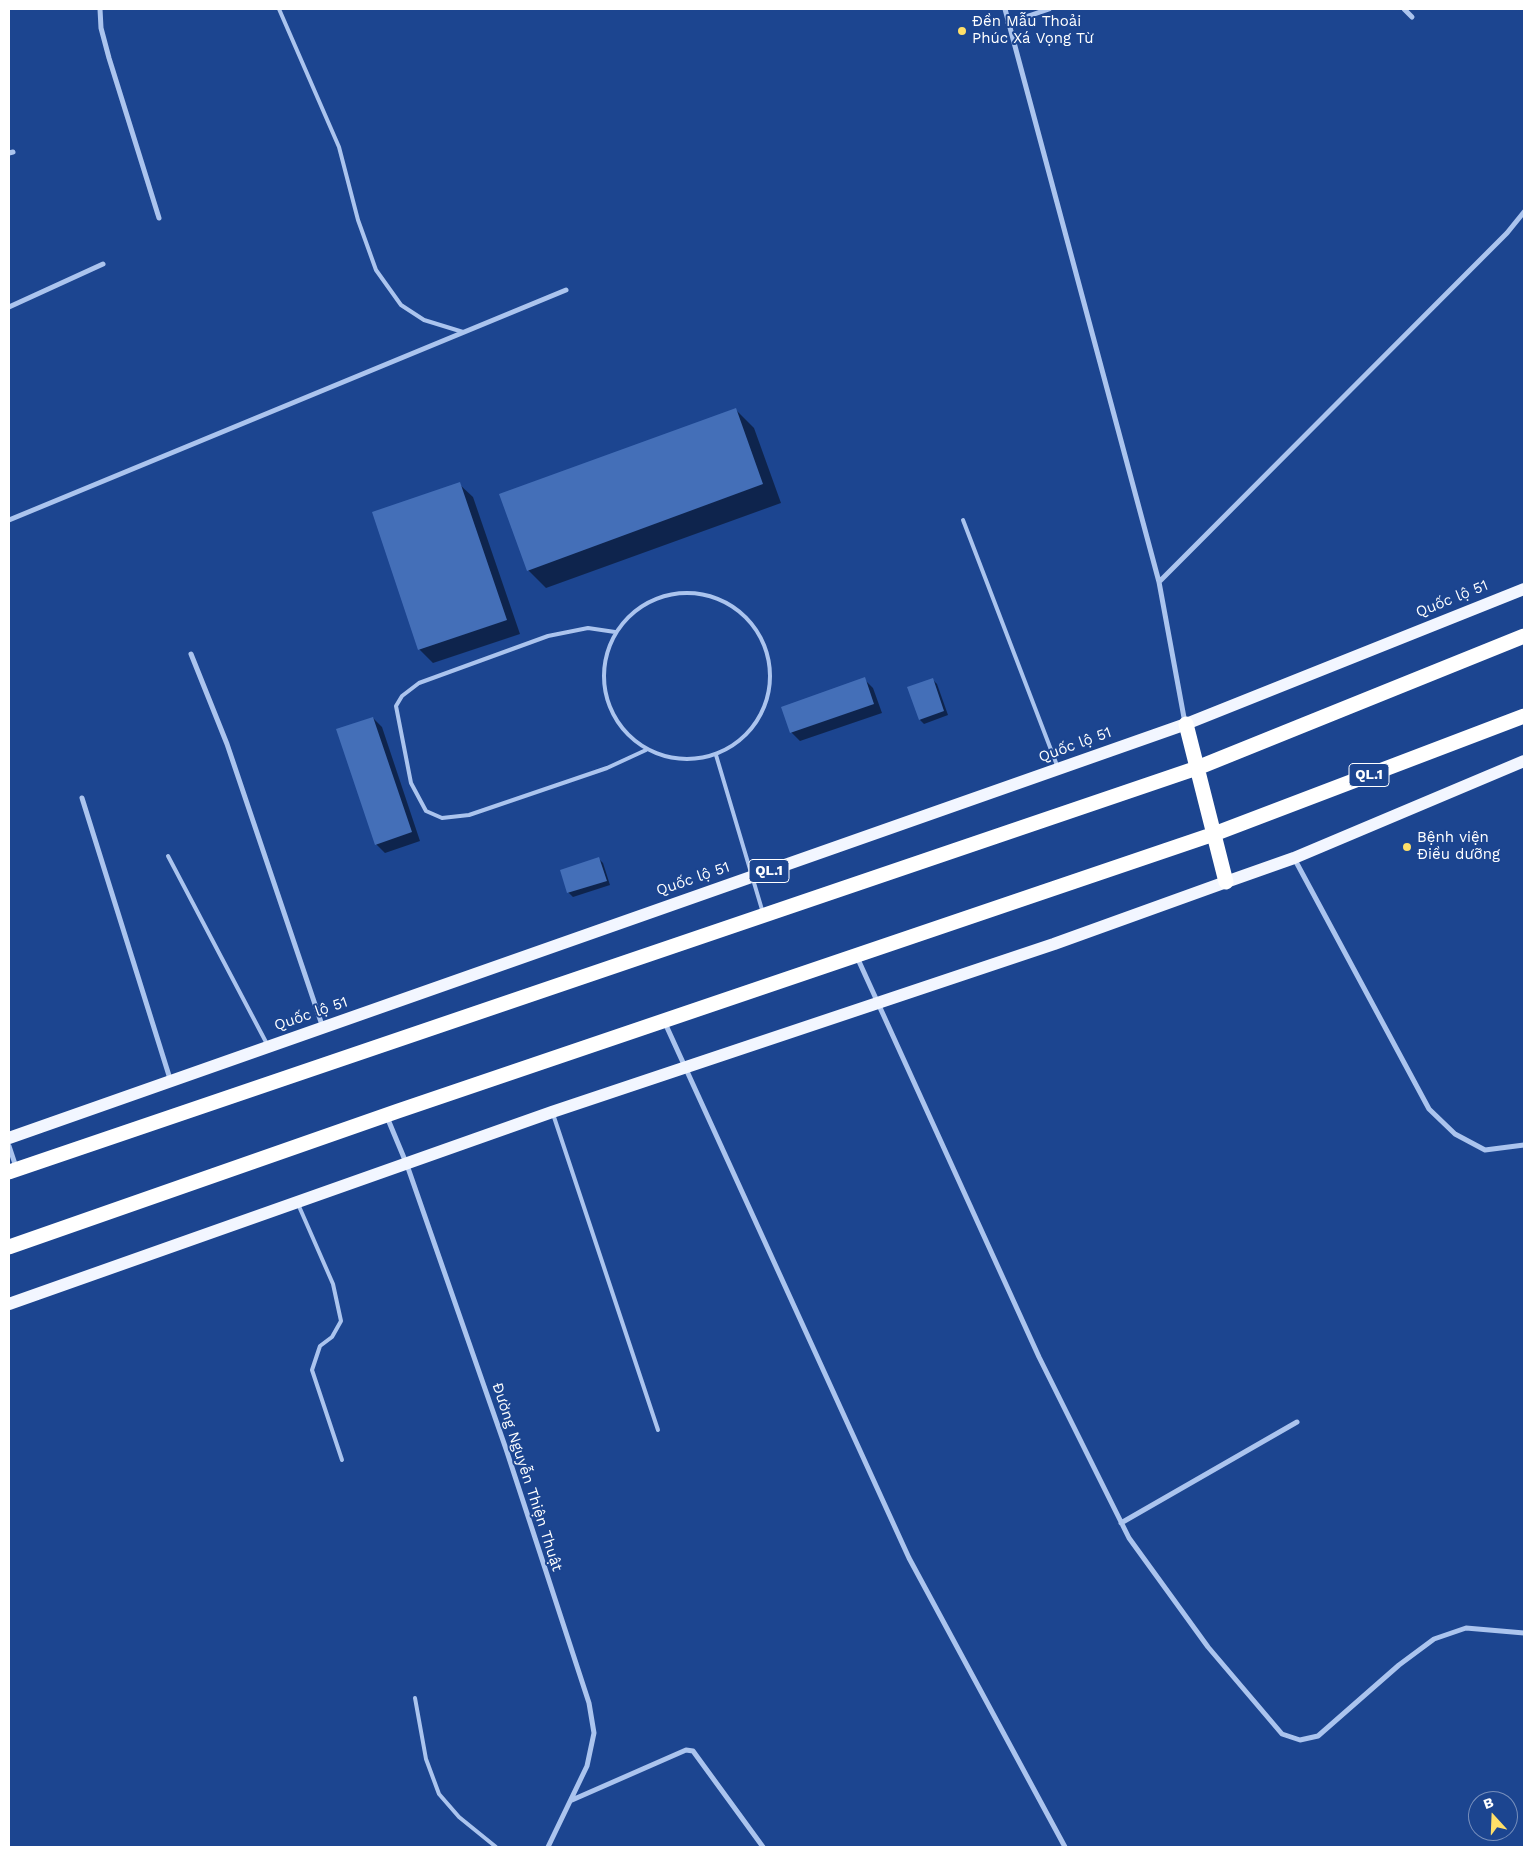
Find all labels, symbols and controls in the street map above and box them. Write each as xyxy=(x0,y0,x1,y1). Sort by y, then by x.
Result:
place label: Đền Mẫu Thoải Phúc Xá Vọng Từ xyxy=(972,13,1093,48)
marker: Đền Mẫu Thoải Phúc Xá Vọng Từ xyxy=(956,25,968,37)
street label: Quốc lộ 51 xyxy=(1413,576,1491,622)
street label: Quốc lộ 51 xyxy=(1036,723,1114,767)
road number: QL.1 xyxy=(1349,764,1389,786)
place label: Bệnh viện Điều dưỡng xyxy=(1417,829,1500,864)
marker: Bệnh viện Điều dưỡng xyxy=(1401,841,1413,853)
street label: Quốc lộ 51 xyxy=(654,858,732,900)
road number: QL.1 xyxy=(749,859,789,882)
street label: Quốc lộ 51 xyxy=(272,993,350,1035)
street label: Đường Nguyễn Thiện Thuật xyxy=(488,1380,566,1574)
north arrow xyxy=(1468,1791,1518,1841)
text: B xyxy=(1481,1794,1495,1812)

